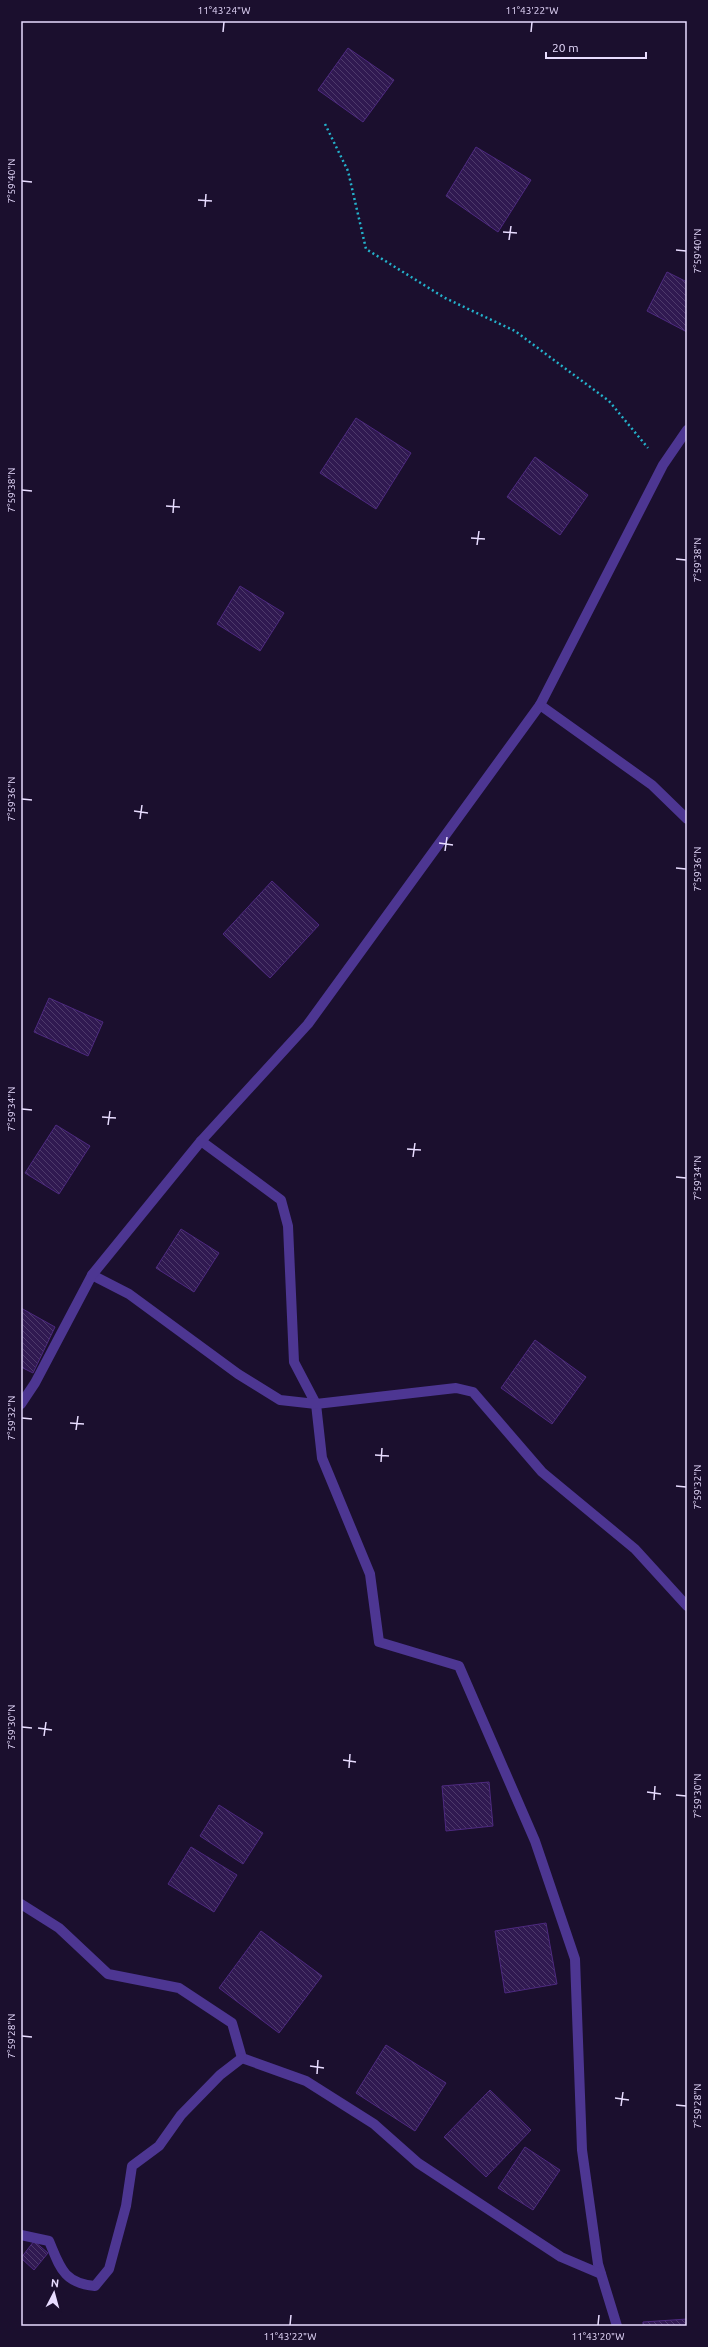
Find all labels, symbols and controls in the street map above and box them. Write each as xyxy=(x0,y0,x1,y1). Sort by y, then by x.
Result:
text: 11°43'24"W xyxy=(198,5,250,16)
text: 11°43'22"W xyxy=(506,5,558,16)
scale bar xyxy=(546,34,646,60)
text: 20 m xyxy=(552,41,579,54)
text: 7°59'40"N xyxy=(6,159,17,203)
text: 7°59'40"N xyxy=(692,229,703,273)
text: 7°59'38"N xyxy=(6,468,17,512)
text: 7°59'38"N xyxy=(692,538,703,582)
text: 7°59'36"N xyxy=(6,777,17,821)
text: 7°59'36"N xyxy=(692,847,703,891)
text: 7°59'34"N xyxy=(6,1087,17,1131)
text: 7°59'34"N xyxy=(692,1156,703,1200)
text: 7°59'32"N xyxy=(6,1396,17,1440)
text: 7°59'32"N xyxy=(692,1465,703,1509)
text: 7°59'30"N xyxy=(6,1705,17,1749)
text: 7°59'30"N xyxy=(692,1774,703,1818)
text: 7°59'28"N xyxy=(6,2014,17,2058)
text: 7°59'28"N xyxy=(692,2084,703,2128)
north arrow xyxy=(34,2273,74,2313)
text: N xyxy=(50,2277,60,2289)
text: 11°43'22"W xyxy=(264,2331,316,2342)
text: 11°43'20"W xyxy=(572,2331,624,2342)

